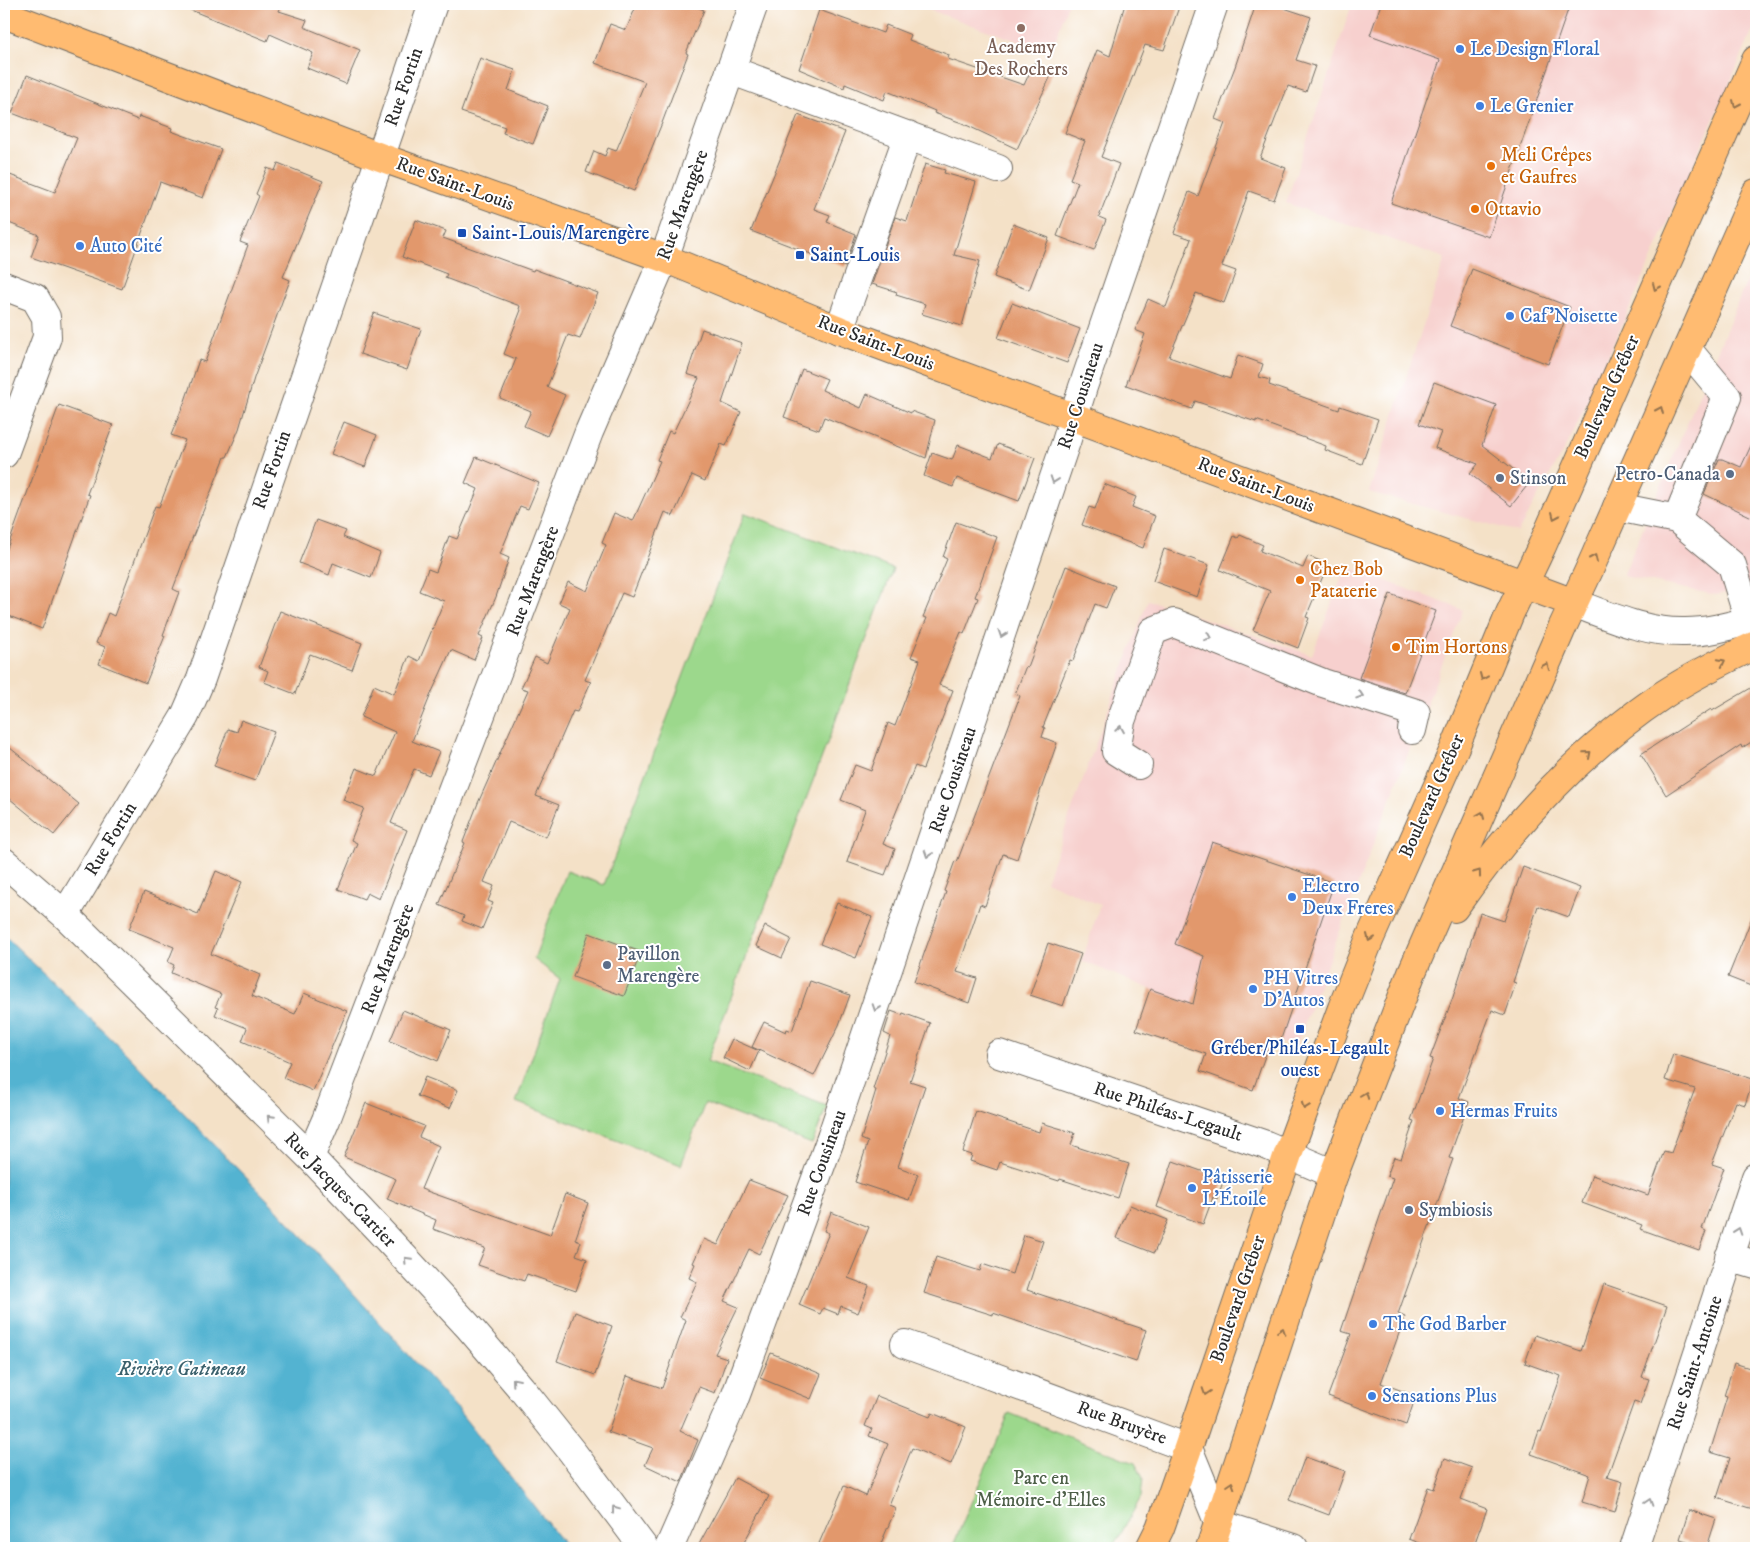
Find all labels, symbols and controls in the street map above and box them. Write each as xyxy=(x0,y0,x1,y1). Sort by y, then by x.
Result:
marker: Academy Des Rochers xyxy=(1015,22,1027,34)
place label: Academy Des Rochers xyxy=(974,36,1068,81)
place label: Le Design Floral xyxy=(1470,38,1600,61)
marker: Le Design Floral xyxy=(1454,43,1466,55)
street label: Rue Fortin xyxy=(380,44,428,129)
place label: Le Grenier xyxy=(1490,95,1574,118)
one-way arrow xyxy=(1732,99,1743,108)
marker: Le Grenier xyxy=(1474,100,1486,112)
place label: Meli Crêpes et Gaufres xyxy=(1501,144,1592,189)
street label: Rue Marengère xyxy=(652,146,714,263)
street label: Rue Saint-Louis xyxy=(393,152,517,216)
marker: Meli Crêpes et Gaufres xyxy=(1485,160,1497,172)
place label: Ottavio xyxy=(1485,198,1541,221)
marker: Ottavio xyxy=(1469,203,1481,215)
place label: Saint-Louis/Marengère xyxy=(472,222,650,245)
marker: Saint-Louis/Marengère xyxy=(456,227,468,239)
place label: Auto Cité xyxy=(90,235,162,258)
marker: Auto Cité xyxy=(74,240,86,252)
place label: Saint-Louis xyxy=(810,244,900,267)
marker: Saint-Louis xyxy=(794,249,806,261)
one-way arrow xyxy=(1651,282,1662,291)
place label: Caf'Noisette xyxy=(1520,305,1618,328)
street label: Rue Saint-Louis xyxy=(814,310,938,376)
marker: Caf'Noisette xyxy=(1504,310,1516,322)
street label: Boulevard Gréber xyxy=(1569,332,1645,462)
street label: Rue Cousineau xyxy=(1053,340,1109,452)
one-way arrow xyxy=(1654,406,1665,415)
street label: Rue Fortin xyxy=(248,427,296,512)
street label: Rue Saint-Louis xyxy=(1194,452,1318,518)
place label: Petro-Canada xyxy=(1615,463,1720,486)
place label: Stinson xyxy=(1510,467,1566,490)
marker: Petro-Canada xyxy=(1724,468,1736,480)
marker: Stinson xyxy=(1494,472,1506,484)
one-way arrow xyxy=(1050,475,1060,484)
one-way arrow xyxy=(1550,511,1561,520)
street label: Rue Marengère xyxy=(501,523,565,639)
one-way arrow xyxy=(1588,554,1599,563)
place label: Chez Bob Pataterie xyxy=(1310,558,1383,603)
marker: Chez Bob Pataterie xyxy=(1294,574,1306,586)
one-way arrow xyxy=(998,629,1008,638)
one-way arrow xyxy=(1203,630,1212,641)
place label: Tim Hortons xyxy=(1406,636,1507,659)
marker: Tim Hortons xyxy=(1390,641,1402,653)
one-way arrow xyxy=(1717,658,1726,668)
one-way arrow xyxy=(1539,662,1550,671)
one-way arrow xyxy=(1479,672,1489,681)
one-way arrow xyxy=(1355,689,1363,699)
street label: Rue Cousineau xyxy=(924,724,982,836)
one-way arrow xyxy=(1114,724,1124,733)
street label: Boulevard Gréber xyxy=(1394,731,1470,861)
one-way arrow xyxy=(1583,751,1592,760)
street label: Rue Fortin xyxy=(80,798,142,880)
one-way arrow xyxy=(1475,811,1485,820)
one-way arrow xyxy=(924,850,934,858)
one-way arrow xyxy=(1473,870,1481,879)
place label: Electro Deux Freres xyxy=(1302,875,1394,920)
marker: Electro Deux Freres xyxy=(1286,891,1298,903)
street label: Rue Marengère xyxy=(356,901,420,1017)
one-way arrow xyxy=(1366,934,1376,942)
place label: Pavillon Marengère xyxy=(617,943,699,988)
marker: Pavillon Marengère xyxy=(601,959,613,971)
place label: PH Vitres D'Autos xyxy=(1263,967,1338,1012)
marker: PH Vitres D'Autos xyxy=(1247,983,1259,995)
one-way arrow xyxy=(872,1004,882,1012)
marker: Gréber/Philéas-Legault ouest xyxy=(1294,1023,1306,1035)
place label: Gréber/Philéas-Legault ouest xyxy=(1211,1037,1389,1082)
street label: Rue Philéas-Legault xyxy=(1091,1077,1245,1147)
one-way arrow xyxy=(1359,1091,1369,1100)
place label: Hermas Fruits xyxy=(1450,1100,1558,1123)
one-way arrow xyxy=(1301,1102,1311,1110)
marker: Hermas Fruits xyxy=(1434,1105,1446,1117)
street label: Rue Cousineau xyxy=(792,1107,852,1219)
one-way arrow xyxy=(267,1115,276,1124)
street label: Rue Jacques-Cartier xyxy=(278,1128,401,1253)
place label: Pâtisserie L'Étoile xyxy=(1202,1166,1273,1211)
marker: Pâtisserie L'Étoile xyxy=(1186,1182,1198,1194)
place label: Symbiosis xyxy=(1419,1199,1493,1222)
marker: Symbiosis xyxy=(1403,1204,1415,1216)
one-way arrow xyxy=(1732,1228,1742,1236)
street label: Boulevard Gréber xyxy=(1205,1232,1271,1366)
one-way arrow xyxy=(404,1257,413,1266)
street label: Rue Saint-Antoine xyxy=(1662,1293,1728,1433)
place label: The God Barber xyxy=(1383,1313,1506,1336)
marker: The God Barber xyxy=(1367,1318,1379,1330)
one-way arrow xyxy=(1277,1327,1287,1336)
water label: Rivière Gatineau xyxy=(117,1357,246,1382)
one-way arrow xyxy=(513,1378,521,1387)
place label: Sensations Plus xyxy=(1382,1385,1497,1408)
one-way arrow xyxy=(1202,1387,1212,1396)
marker: Sensations Plus xyxy=(1366,1390,1378,1402)
street label: Rue Bruyère xyxy=(1074,1396,1170,1450)
park label: Parc en Mémoire-d'Elles xyxy=(976,1467,1106,1512)
one-way arrow xyxy=(1226,1482,1236,1490)
one-way arrow xyxy=(1643,1498,1653,1507)
one-way arrow xyxy=(613,1506,621,1515)

